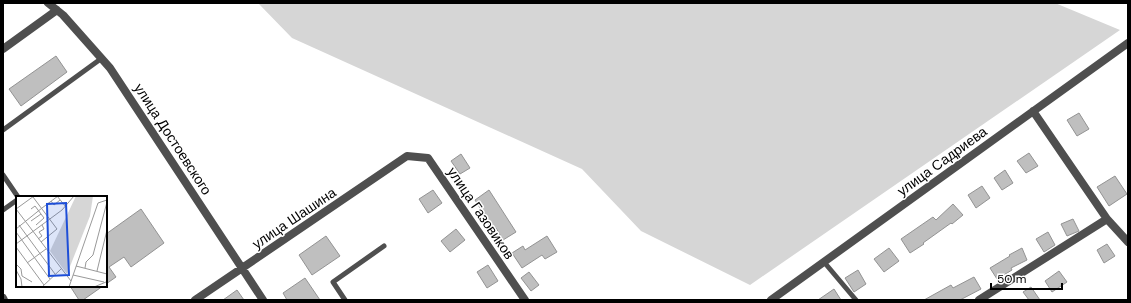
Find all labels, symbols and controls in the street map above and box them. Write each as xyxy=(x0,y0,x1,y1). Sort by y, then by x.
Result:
street label: улица Достоевского xyxy=(130,80,216,198)
street label: улица Садриева xyxy=(893,122,991,200)
street label: улица Газовиков xyxy=(443,163,519,263)
street label: улица Шашина xyxy=(249,183,340,253)
inset map xyxy=(16,196,107,287)
scale bar xyxy=(991,265,1062,291)
text: 50 m xyxy=(997,271,1026,287)

